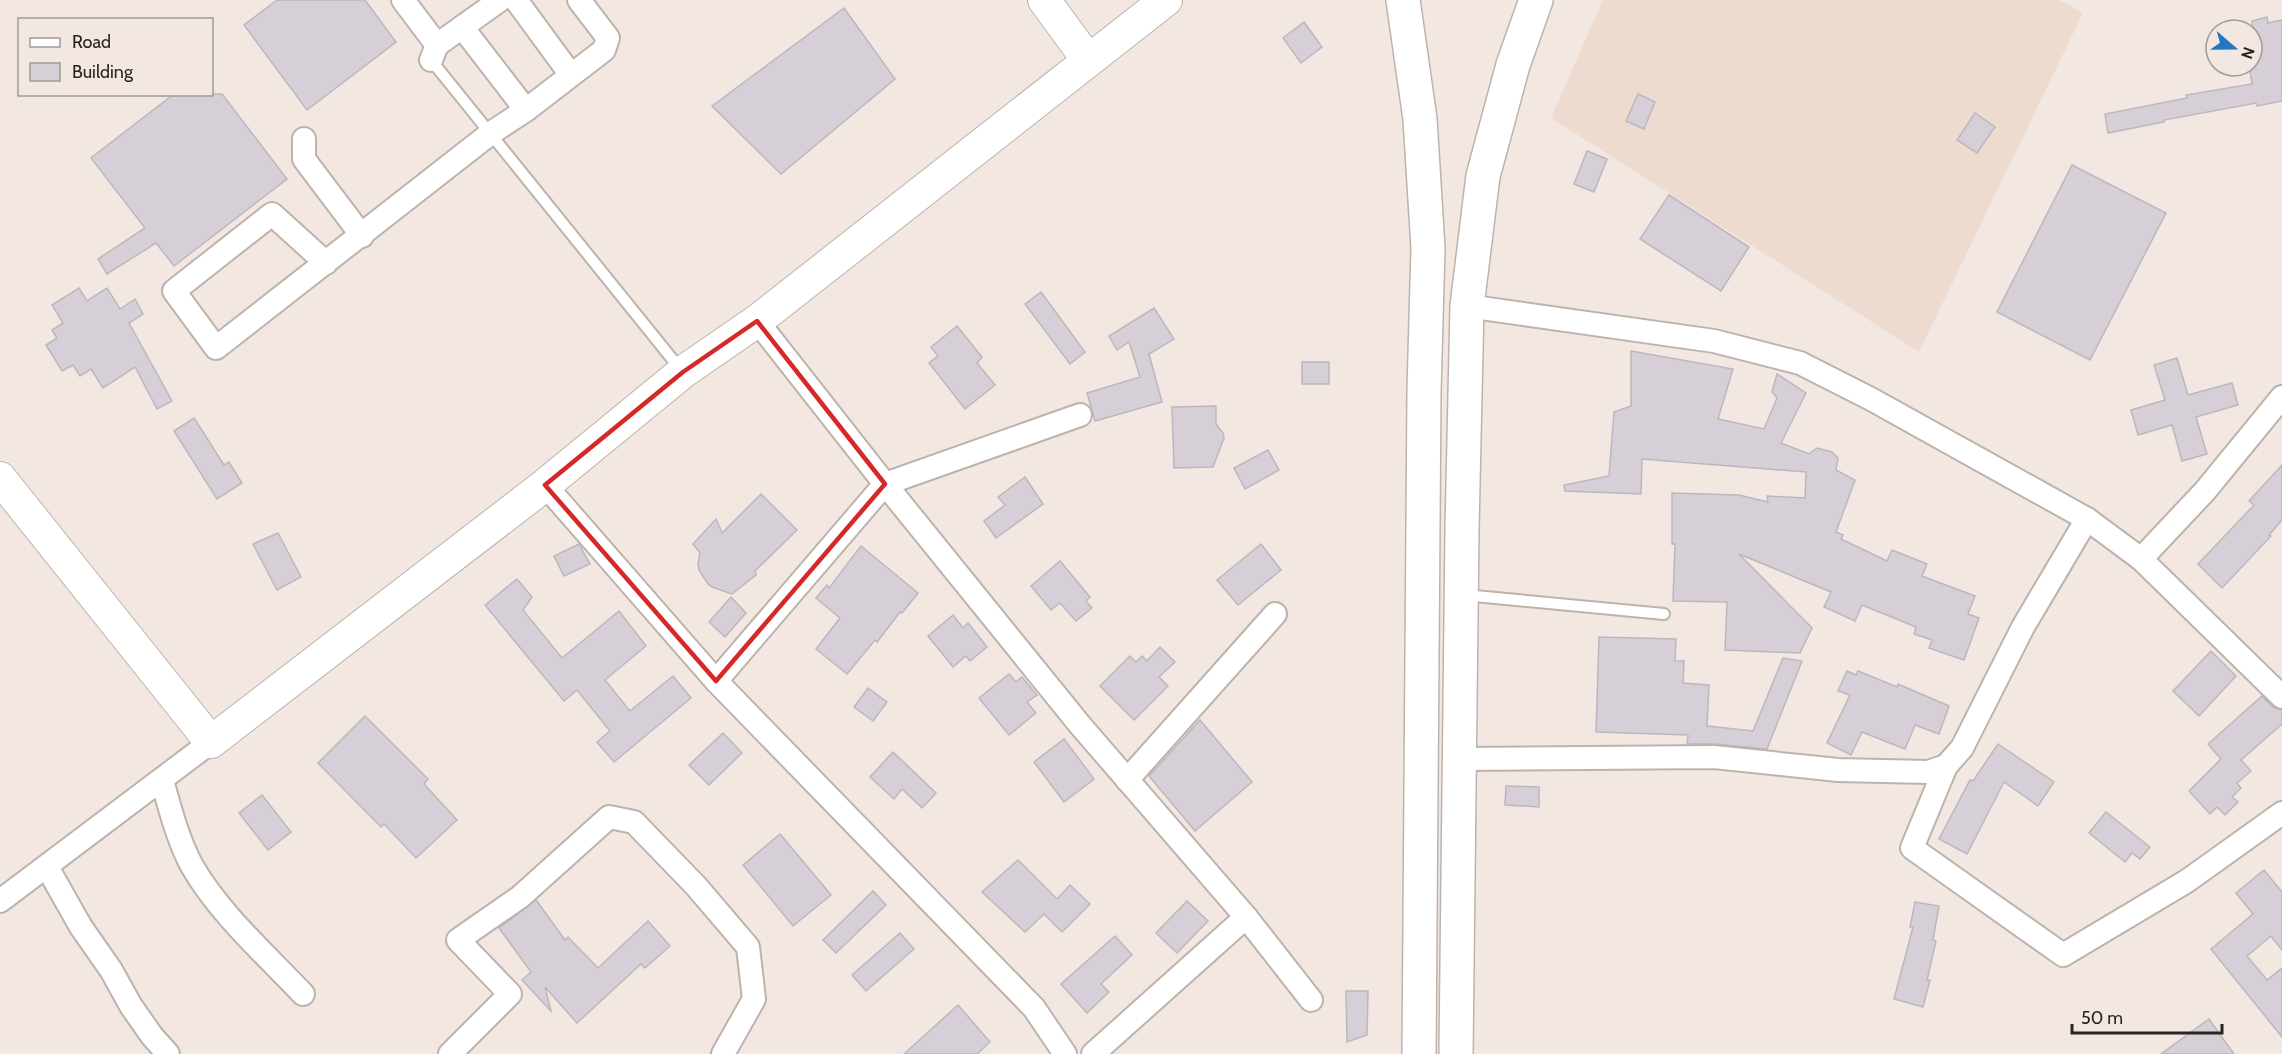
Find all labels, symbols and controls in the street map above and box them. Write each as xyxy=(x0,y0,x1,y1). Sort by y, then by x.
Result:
legend xyxy=(18,18,213,96)
north arrow xyxy=(2204,18,2264,78)
text: Road xyxy=(72,31,111,53)
text: N xyxy=(2237,44,2258,62)
text: Building xyxy=(72,61,134,83)
scale bar xyxy=(2072,997,2222,1035)
text: 50 m xyxy=(2081,1007,2123,1029)

